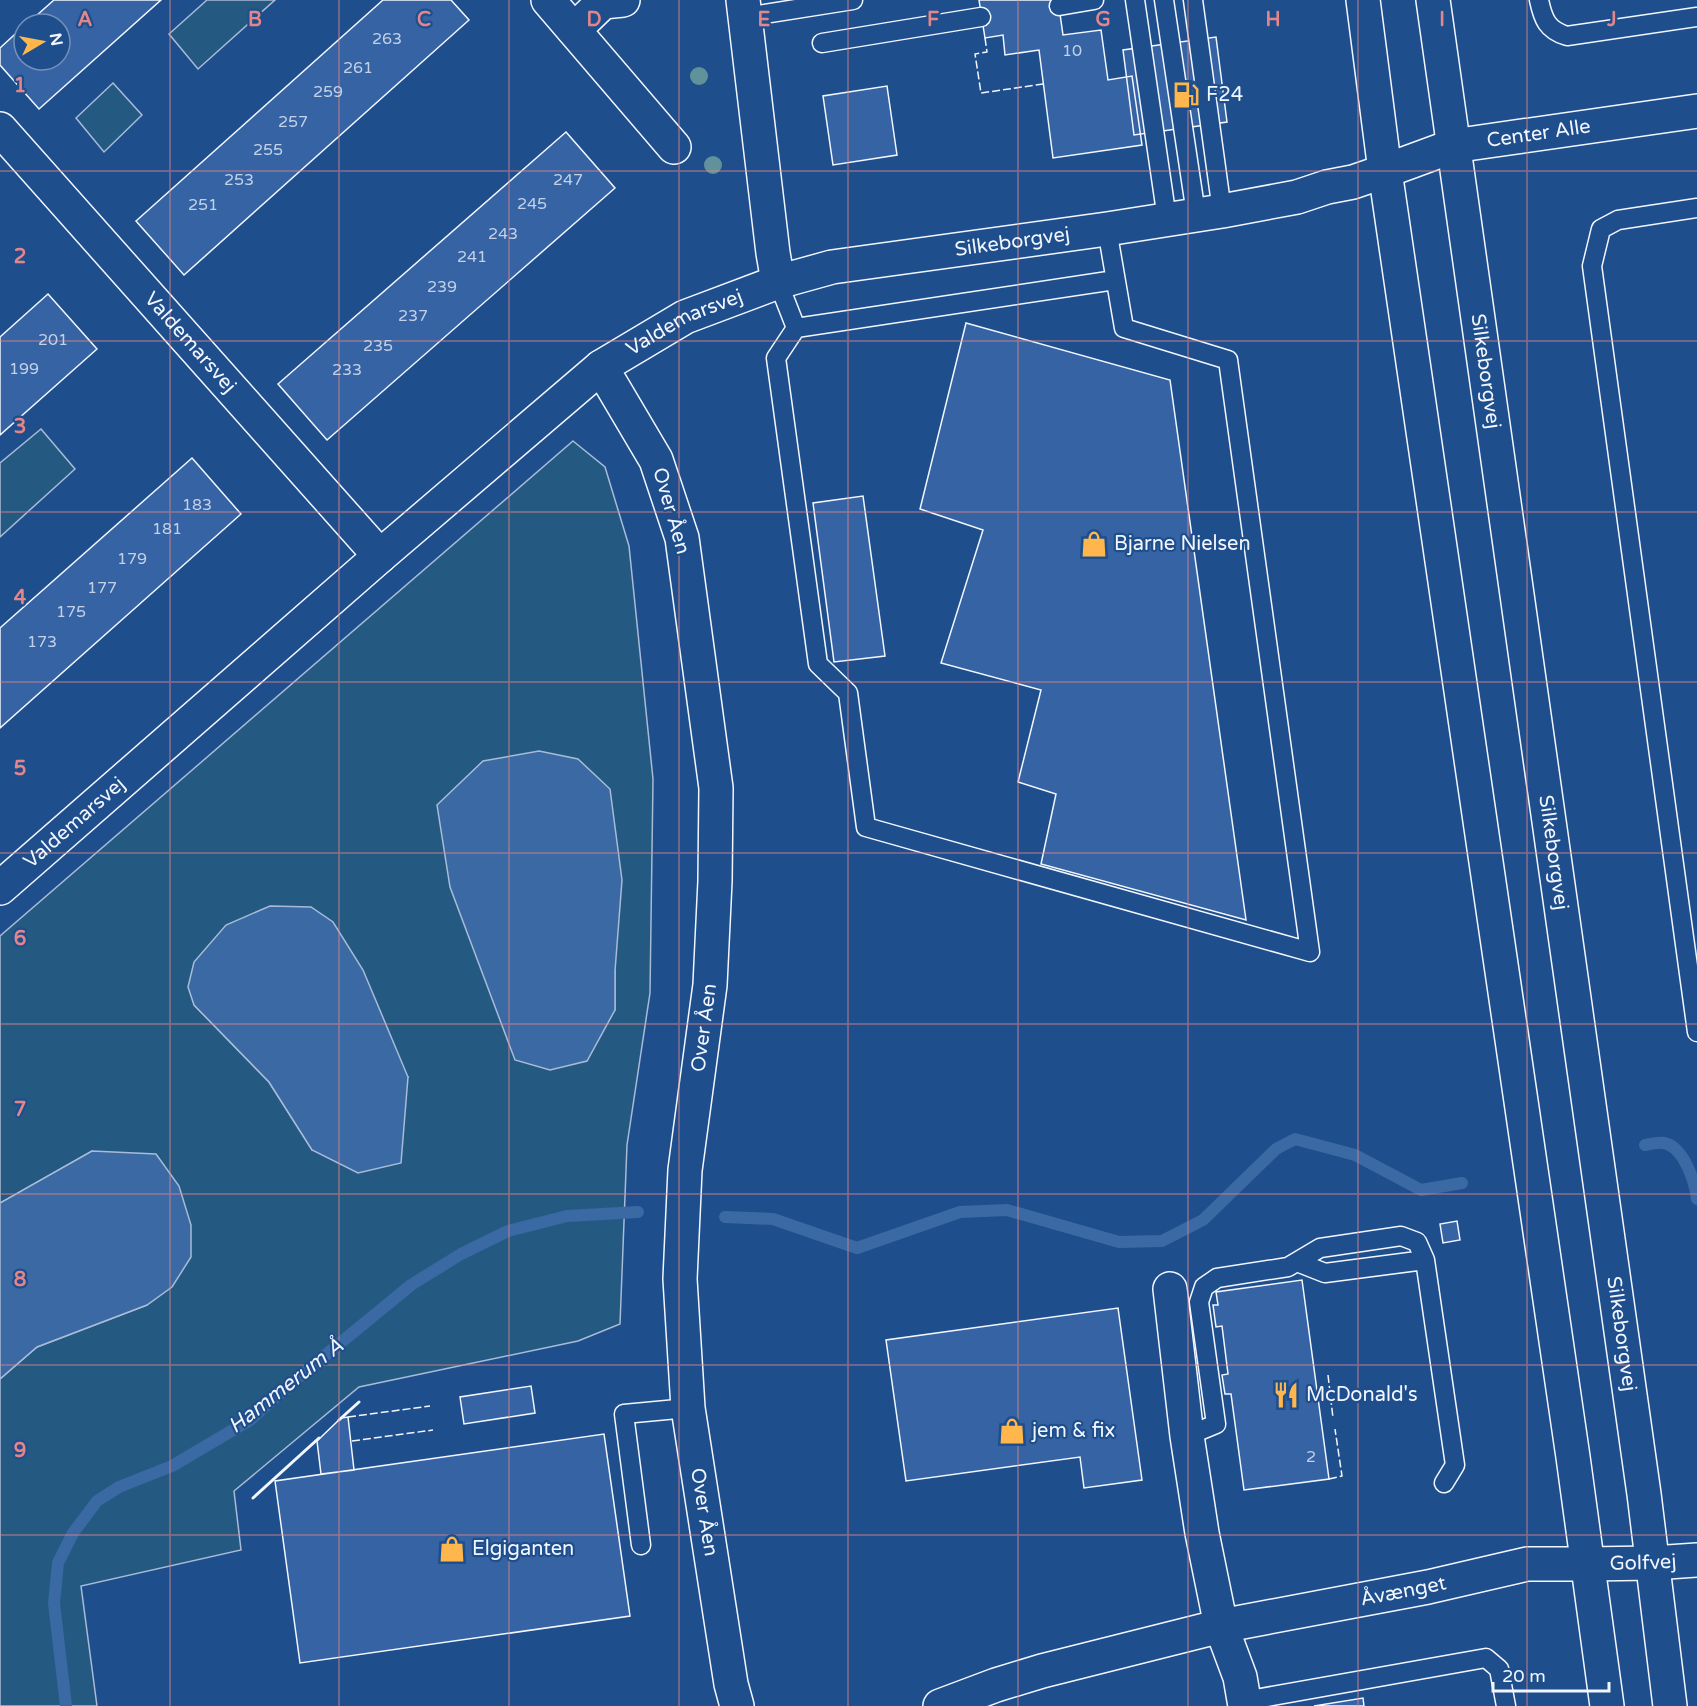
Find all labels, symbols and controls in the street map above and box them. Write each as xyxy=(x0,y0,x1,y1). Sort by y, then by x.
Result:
text: A xyxy=(78,8,93,32)
text: B xyxy=(248,8,262,32)
text: C xyxy=(417,8,431,32)
text: D xyxy=(586,8,602,32)
text: E xyxy=(758,8,771,32)
text: F xyxy=(927,8,939,32)
text: G xyxy=(1095,8,1111,32)
text: H xyxy=(1265,8,1281,32)
text: I xyxy=(1439,8,1445,32)
text: J xyxy=(1606,8,1617,32)
north arrow xyxy=(12,12,72,72)
house number: 263 xyxy=(372,29,402,49)
text: N xyxy=(45,32,67,48)
house number: 10 xyxy=(1062,41,1082,61)
house number: 261 xyxy=(343,58,373,78)
text: 1 xyxy=(14,74,26,98)
fuel station icon: F24 xyxy=(1171,80,1201,110)
house number: 259 xyxy=(313,82,343,102)
place label: F24 xyxy=(1206,83,1243,107)
house number: 257 xyxy=(278,112,308,132)
street label: Center Alle xyxy=(1485,114,1592,153)
house number: 255 xyxy=(253,140,283,160)
house number: 253 xyxy=(224,170,254,190)
house number: 247 xyxy=(553,170,583,190)
house number: 245 xyxy=(517,194,547,214)
house number: 251 xyxy=(188,195,218,215)
street label: Silkeborgvej xyxy=(953,222,1071,262)
house number: 243 xyxy=(488,224,518,244)
text: 2 xyxy=(14,245,26,269)
house number: 241 xyxy=(457,247,487,267)
house number: 239 xyxy=(427,277,457,297)
street label: Valdemarsvej xyxy=(622,284,746,361)
street label: Valdemarsvej xyxy=(139,287,241,398)
house number: 237 xyxy=(398,306,428,326)
street label: Silkeborgvej xyxy=(1465,312,1505,430)
house number: 201 xyxy=(38,330,68,350)
house number: 235 xyxy=(363,336,393,356)
house number: 199 xyxy=(9,359,39,379)
house number: 233 xyxy=(332,360,362,380)
text: 3 xyxy=(14,415,26,439)
street label: Over Åen xyxy=(647,465,696,557)
house number: 183 xyxy=(182,495,212,515)
house number: 181 xyxy=(152,519,182,539)
shop icon: Bjarne Nielsen xyxy=(1079,529,1109,559)
place label: Bjarne Nielsen xyxy=(1114,532,1251,556)
house number: 179 xyxy=(117,549,147,569)
house number: 177 xyxy=(87,578,117,598)
text: 4 xyxy=(14,586,27,610)
house number: 175 xyxy=(56,602,86,622)
house number: 173 xyxy=(27,632,57,652)
text: 5 xyxy=(14,757,26,781)
street label: Valdemarsvej xyxy=(19,772,130,874)
street label: Silkeborgvej xyxy=(1533,794,1573,912)
text: 6 xyxy=(14,927,26,951)
street label: Over Åen xyxy=(686,982,722,1074)
text: 7 xyxy=(14,1098,26,1122)
text: 8 xyxy=(14,1268,26,1292)
street label: Silkeborgvej xyxy=(1601,1275,1641,1393)
water label: Hammerum Å xyxy=(223,1332,349,1439)
restaurant icon: McDonald's xyxy=(1271,1380,1301,1410)
place label: McDonald's xyxy=(1306,1383,1418,1407)
shop icon: jem & fix xyxy=(997,1416,1027,1446)
place label: jem & fix xyxy=(1031,1419,1115,1443)
text: 9 xyxy=(14,1439,26,1463)
house number: 2 xyxy=(1306,1447,1316,1467)
street label: Over Åen xyxy=(685,1466,724,1558)
shop icon: Elgiganten xyxy=(437,1534,467,1564)
place label: Elgiganten xyxy=(472,1537,574,1561)
street label: Golfvej xyxy=(1609,1549,1677,1576)
street label: Åvænget xyxy=(1358,1571,1449,1611)
scale bar xyxy=(1493,1655,1608,1693)
text: 20 m xyxy=(1502,1665,1546,1687)

